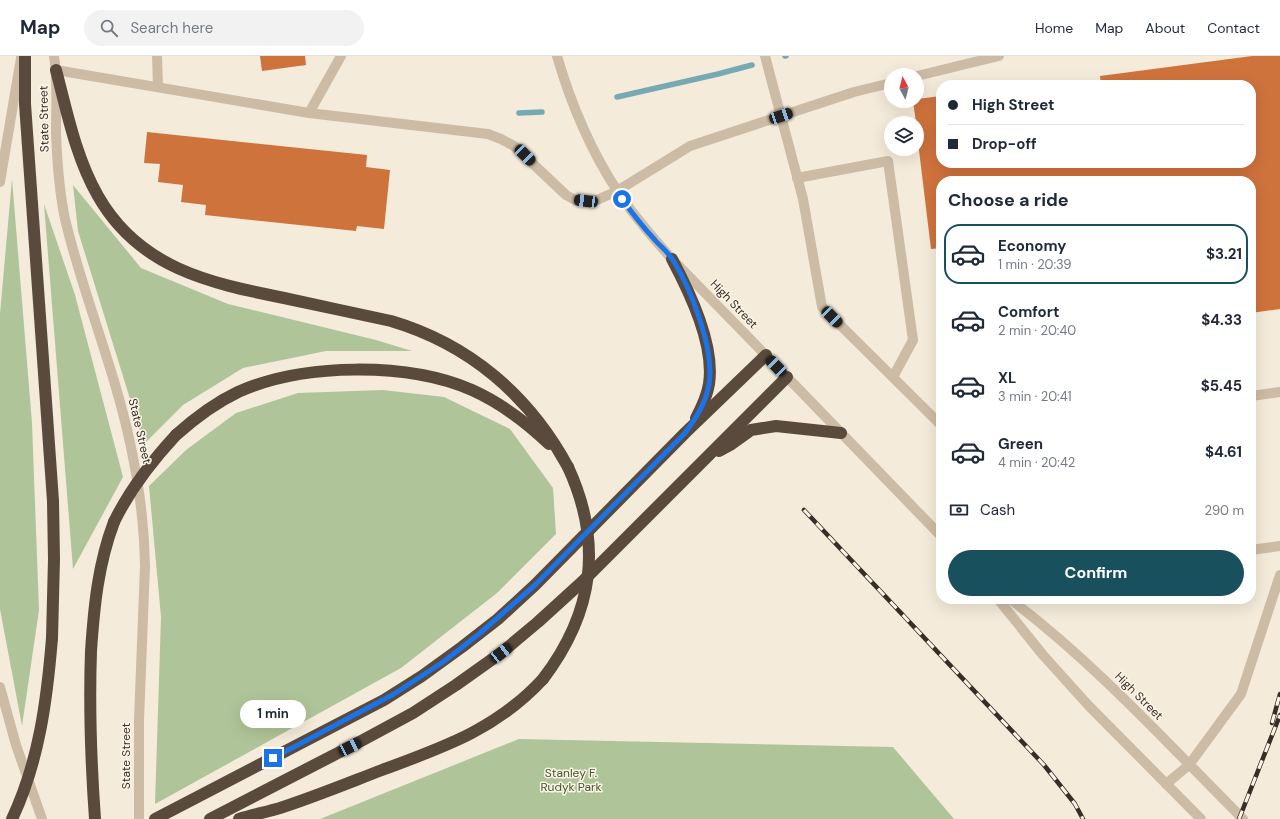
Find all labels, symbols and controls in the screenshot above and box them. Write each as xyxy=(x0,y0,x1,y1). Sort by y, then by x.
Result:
search box xyxy=(84,10,364,46)
text: Map xyxy=(20,15,60,40)
icon: search xyxy=(98,17,120,39)
text: Search here xyxy=(130,18,213,38)
text: Home xyxy=(1035,19,1073,37)
text: Map xyxy=(1095,19,1123,37)
text: About xyxy=(1145,19,1185,37)
text: Contact xyxy=(1207,19,1260,37)
north arrow xyxy=(884,68,924,108)
map controls xyxy=(884,68,924,156)
street label: State Street xyxy=(35,85,53,152)
text: High Street xyxy=(972,95,1055,115)
car xyxy=(768,107,794,125)
button: layers xyxy=(884,116,924,156)
text: Drop-off xyxy=(972,134,1037,154)
car xyxy=(512,142,538,168)
text: Choose a ride xyxy=(948,188,1069,212)
route start xyxy=(613,190,631,208)
car xyxy=(573,194,599,208)
icon: car xyxy=(950,236,986,272)
text: Economy xyxy=(998,236,1066,256)
text: $3.21 xyxy=(1206,244,1242,264)
text: 1 min · 20:39 xyxy=(998,256,1072,273)
street label: High Street xyxy=(707,276,761,332)
icon: car xyxy=(950,302,986,338)
text: Comfort xyxy=(998,302,1059,322)
car xyxy=(819,304,845,330)
text: $4.33 xyxy=(1201,310,1242,330)
text: 2 min · 20:40 xyxy=(998,322,1076,339)
car xyxy=(763,353,789,379)
icon: car xyxy=(950,368,986,404)
text: XL xyxy=(998,368,1016,388)
text: $5.45 xyxy=(1201,376,1242,396)
text: 3 min · 20:41 xyxy=(998,388,1072,405)
street label: State Street xyxy=(125,397,155,466)
icon: car xyxy=(950,434,986,470)
text: Green xyxy=(998,434,1043,454)
text: $4.61 xyxy=(1205,442,1242,462)
text: 4 min · 20:42 xyxy=(998,454,1075,471)
icon: cash xyxy=(948,499,970,521)
text: Cash xyxy=(980,500,1015,520)
text: 290 m xyxy=(1205,502,1244,519)
button: Confirm xyxy=(948,550,1244,596)
car xyxy=(488,641,514,665)
street label: High Street xyxy=(1111,668,1167,724)
callout: 1 min xyxy=(240,700,306,728)
text: 1 min xyxy=(257,705,289,722)
street label: State Street xyxy=(118,722,134,789)
car xyxy=(337,736,363,758)
route end xyxy=(264,749,282,767)
park label: Stanley F. Rudyk Park xyxy=(540,765,602,795)

